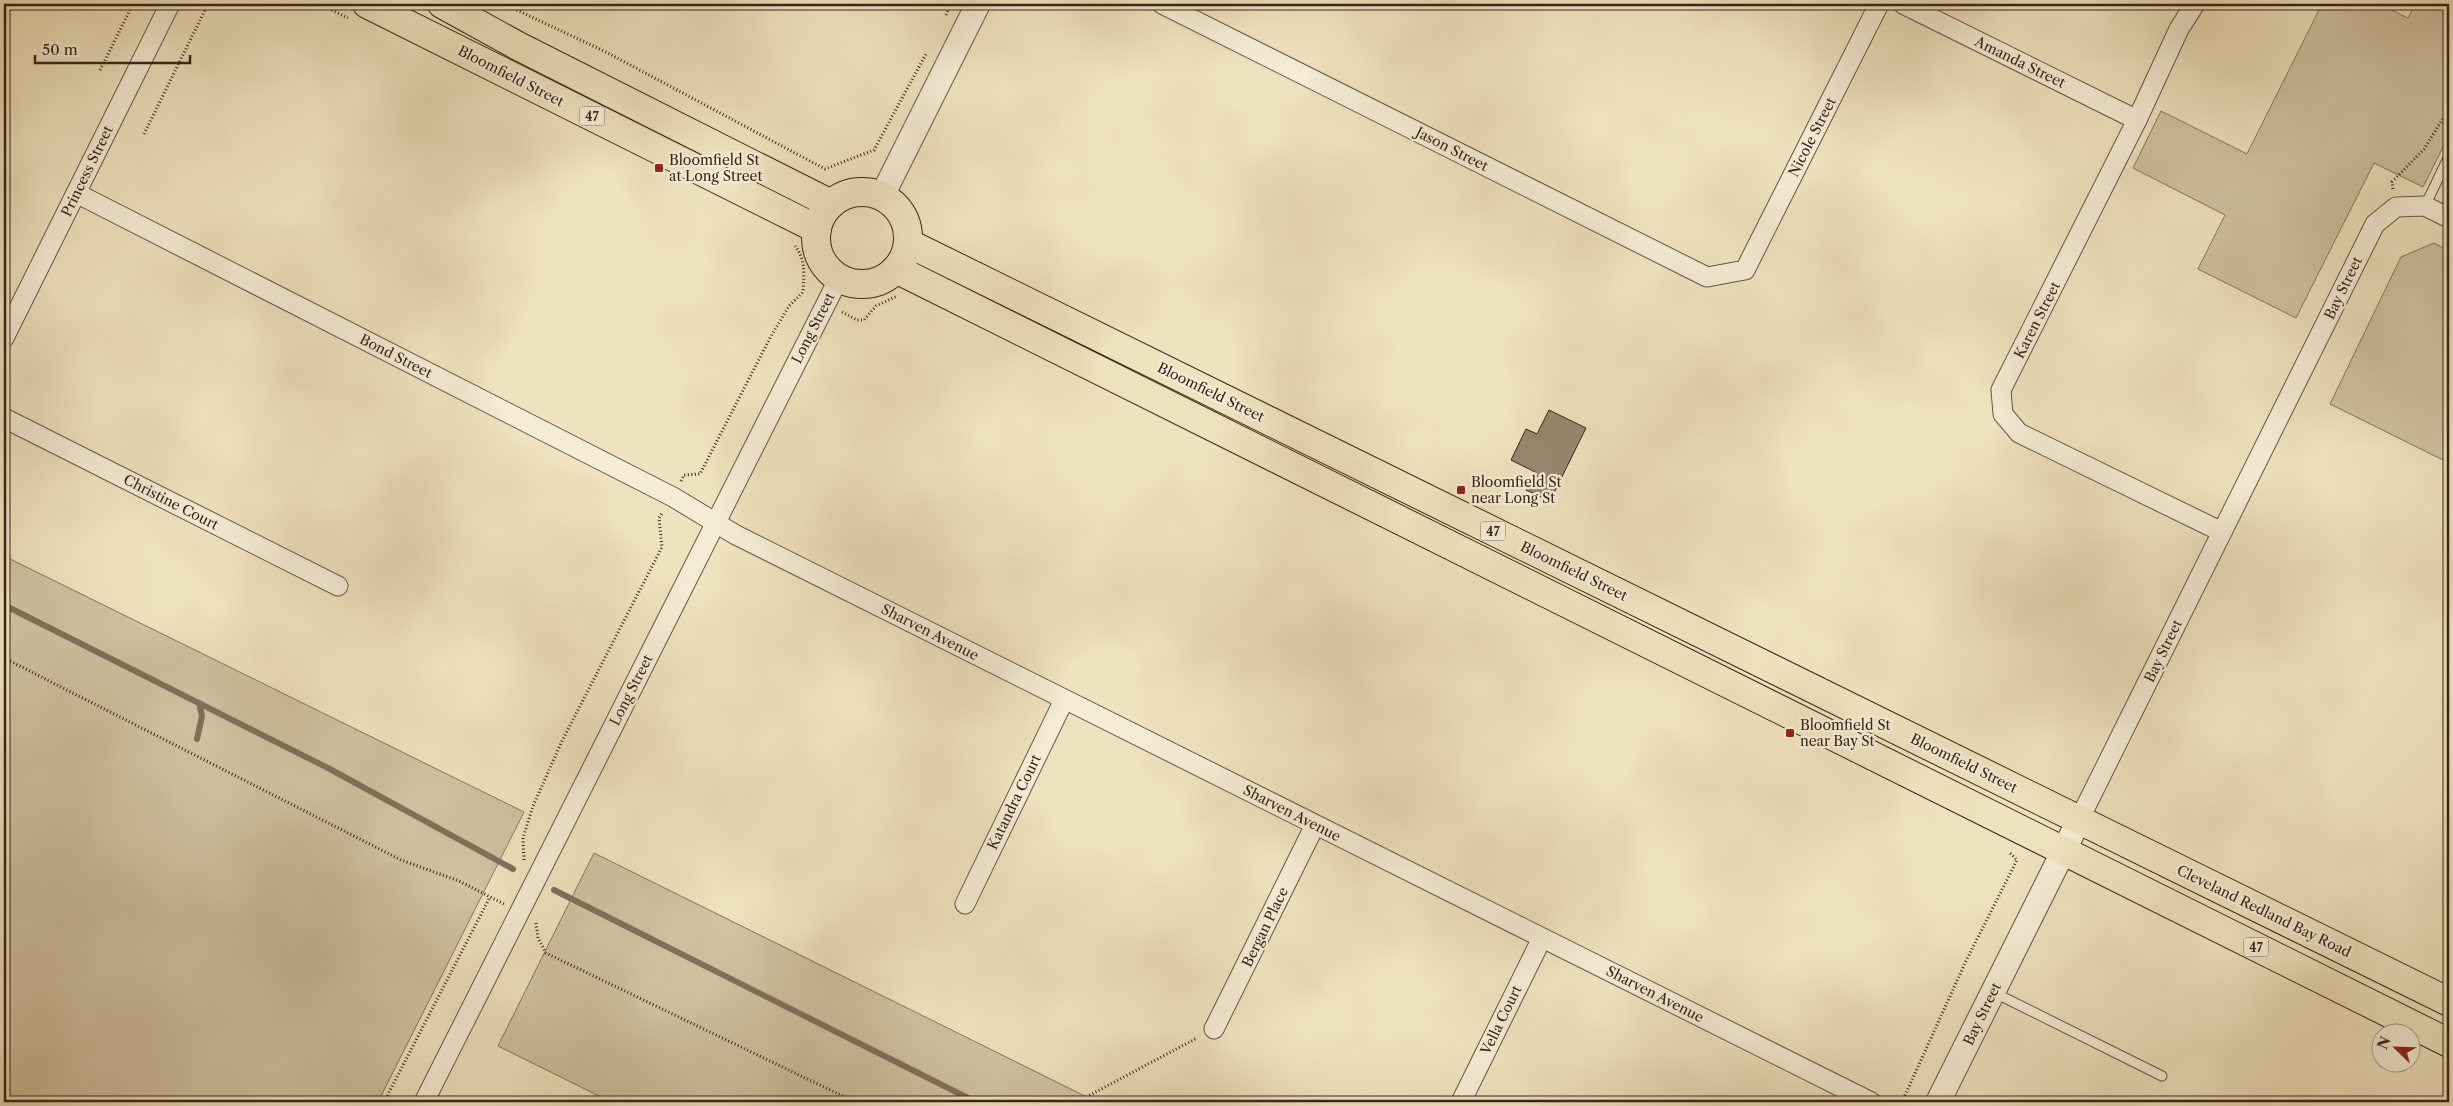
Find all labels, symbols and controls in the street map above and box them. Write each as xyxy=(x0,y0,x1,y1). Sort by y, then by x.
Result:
scale bar xyxy=(35,32,190,64)
street label: Amanda Street xyxy=(1971,32,2068,92)
text: 50 m xyxy=(42,40,78,59)
street label: Bloomfield Street xyxy=(455,41,567,111)
street label: Nicole Street xyxy=(1784,94,1840,180)
road number: 47 xyxy=(580,106,604,125)
street label: Jason Street xyxy=(1411,122,1491,175)
street label: Princess Street xyxy=(57,123,117,219)
place label: Bloomfield St at Long Street xyxy=(669,151,762,185)
marker: Bloomfield St at Long Street xyxy=(653,162,665,174)
street label: Bay Street xyxy=(2320,254,2366,322)
street label: Karen Street xyxy=(2010,278,2064,362)
street label: Long Street xyxy=(787,289,839,367)
street label: Bond Street xyxy=(357,330,435,382)
street label: Bloomfield Street xyxy=(1155,358,1267,426)
street label: Christine Court xyxy=(121,470,222,534)
place label: Bloomfield St near Long St xyxy=(1471,473,1562,507)
marker: Bloomfield St near Long St xyxy=(1455,484,1467,496)
road number: 47 xyxy=(1480,522,1506,540)
street label: Bloomfield Street xyxy=(1518,537,1630,605)
street label: Sharven Avenue xyxy=(878,600,982,664)
street label: Bay Street xyxy=(2140,617,2186,685)
street label: Long Street xyxy=(605,651,657,729)
place label: Bloomfield St near Bay St xyxy=(1800,716,1891,750)
marker: Bloomfield St near Bay St xyxy=(1784,727,1796,739)
street label: Bloomfield Street xyxy=(1908,729,2020,797)
street label: Katandra Court xyxy=(983,751,1045,852)
street label: Sharven Avenue xyxy=(1240,781,1344,845)
street label: Cleveland Redland Bay Road xyxy=(2174,861,2355,961)
street label: Bergan Place xyxy=(1238,884,1292,970)
road number: 47 xyxy=(2244,938,2268,956)
street label: Sharven Avenue xyxy=(1603,962,1707,1026)
street label: Bay Street xyxy=(1959,980,2005,1048)
street label: Vella Court xyxy=(1476,982,1526,1058)
north arrow xyxy=(2370,1024,2420,1074)
text: N xyxy=(2373,1034,2395,1052)

